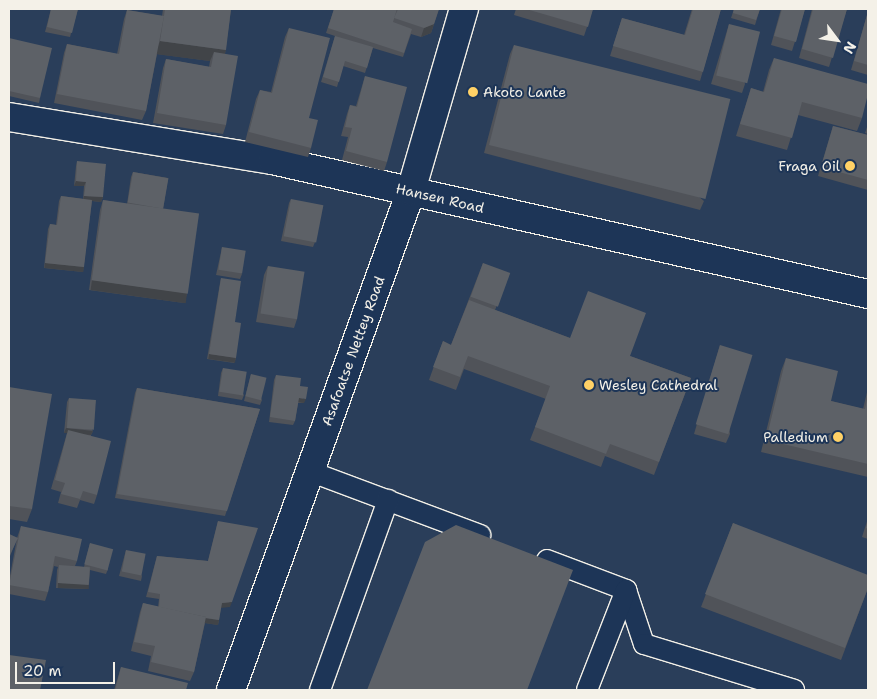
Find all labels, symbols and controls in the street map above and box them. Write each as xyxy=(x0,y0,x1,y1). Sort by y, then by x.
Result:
north arrow xyxy=(812,15,862,65)
text: N xyxy=(839,38,860,57)
place label: Akoto Lante xyxy=(483,84,566,100)
marker: Akoto Lante xyxy=(467,86,479,98)
place label: Fraga Oil xyxy=(778,158,840,174)
marker: Fraga Oil xyxy=(844,160,856,172)
street label: Hansen Road xyxy=(394,180,486,216)
street label: Asafoatse Nettey Road xyxy=(318,274,388,428)
place label: Wesley Cathedral xyxy=(599,377,718,393)
marker: Wesley Cathedral xyxy=(583,379,595,391)
place label: Palledium xyxy=(763,429,828,445)
marker: Palledium xyxy=(832,431,844,443)
scale bar xyxy=(18,652,118,684)
text: 20 m xyxy=(23,661,62,681)

